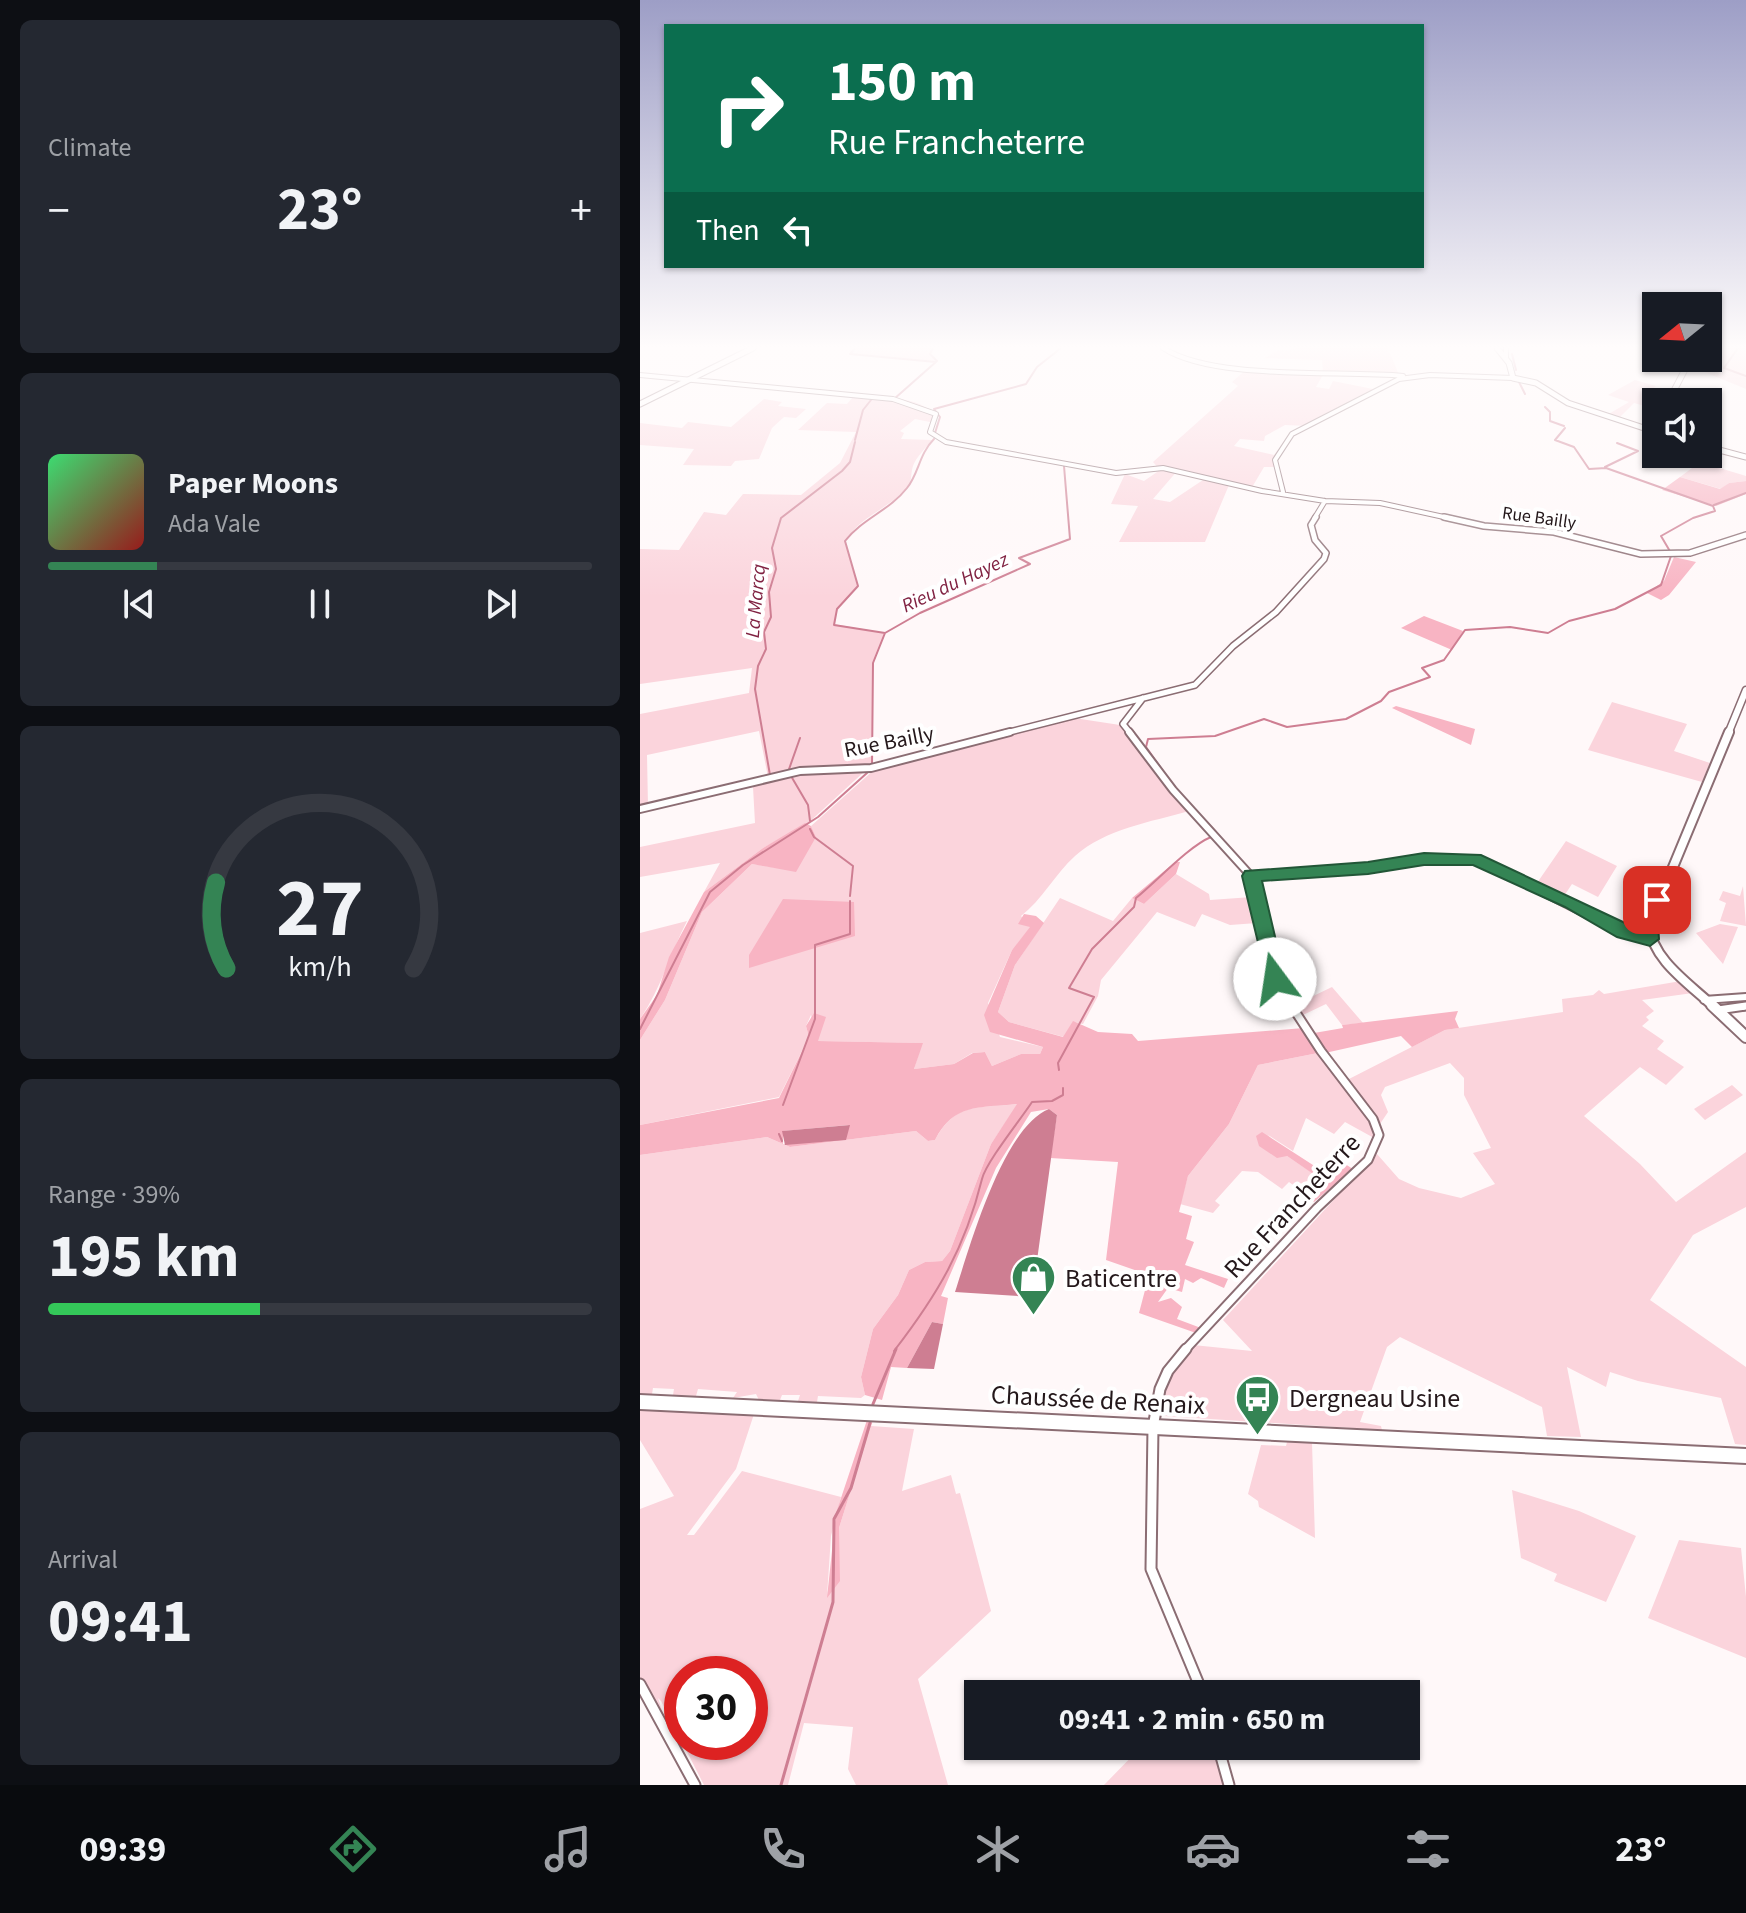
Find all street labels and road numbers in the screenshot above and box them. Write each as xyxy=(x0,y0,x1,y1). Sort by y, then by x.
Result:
street label: Rue Bailly xyxy=(1501,500,1578,536)
street label: Rue Bailly xyxy=(841,718,937,766)
street label: Rue Francheterre xyxy=(1215,1125,1369,1287)
street label: Chaussée de Renaix xyxy=(990,1376,1206,1424)

